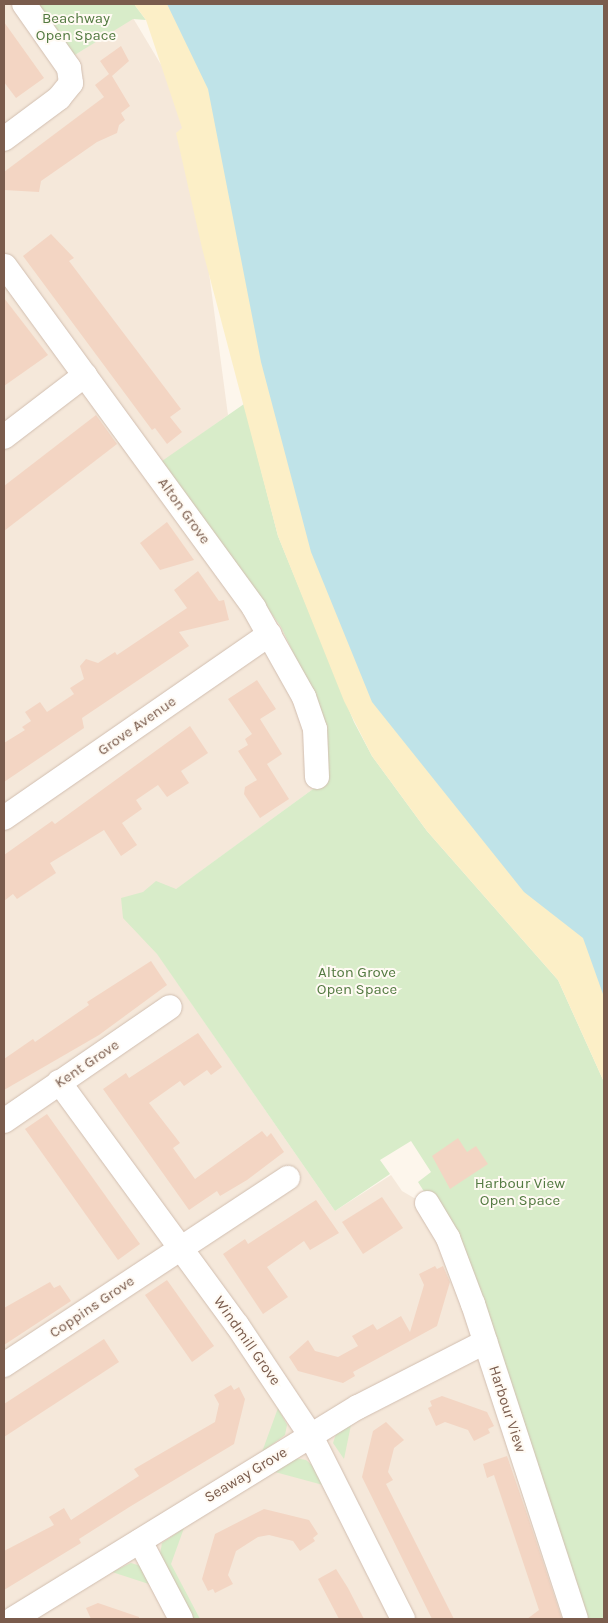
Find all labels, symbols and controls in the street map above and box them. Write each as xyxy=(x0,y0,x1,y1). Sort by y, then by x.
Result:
park label: Beachway Open Space xyxy=(36,9,116,44)
street label: Alton Grove xyxy=(154,474,214,548)
street label: Grove Avenue xyxy=(94,692,180,760)
park label: Alton Grove Open Space xyxy=(317,963,397,998)
street label: Kent Grove xyxy=(51,1036,123,1092)
park label: Harbour View Open Space xyxy=(475,1174,565,1209)
street label: Coppins Grove xyxy=(46,1272,138,1342)
street label: Windmill Grove xyxy=(210,1293,284,1389)
street label: Harbour View xyxy=(484,1363,530,1455)
street label: Seaway Grove xyxy=(201,1443,291,1507)

